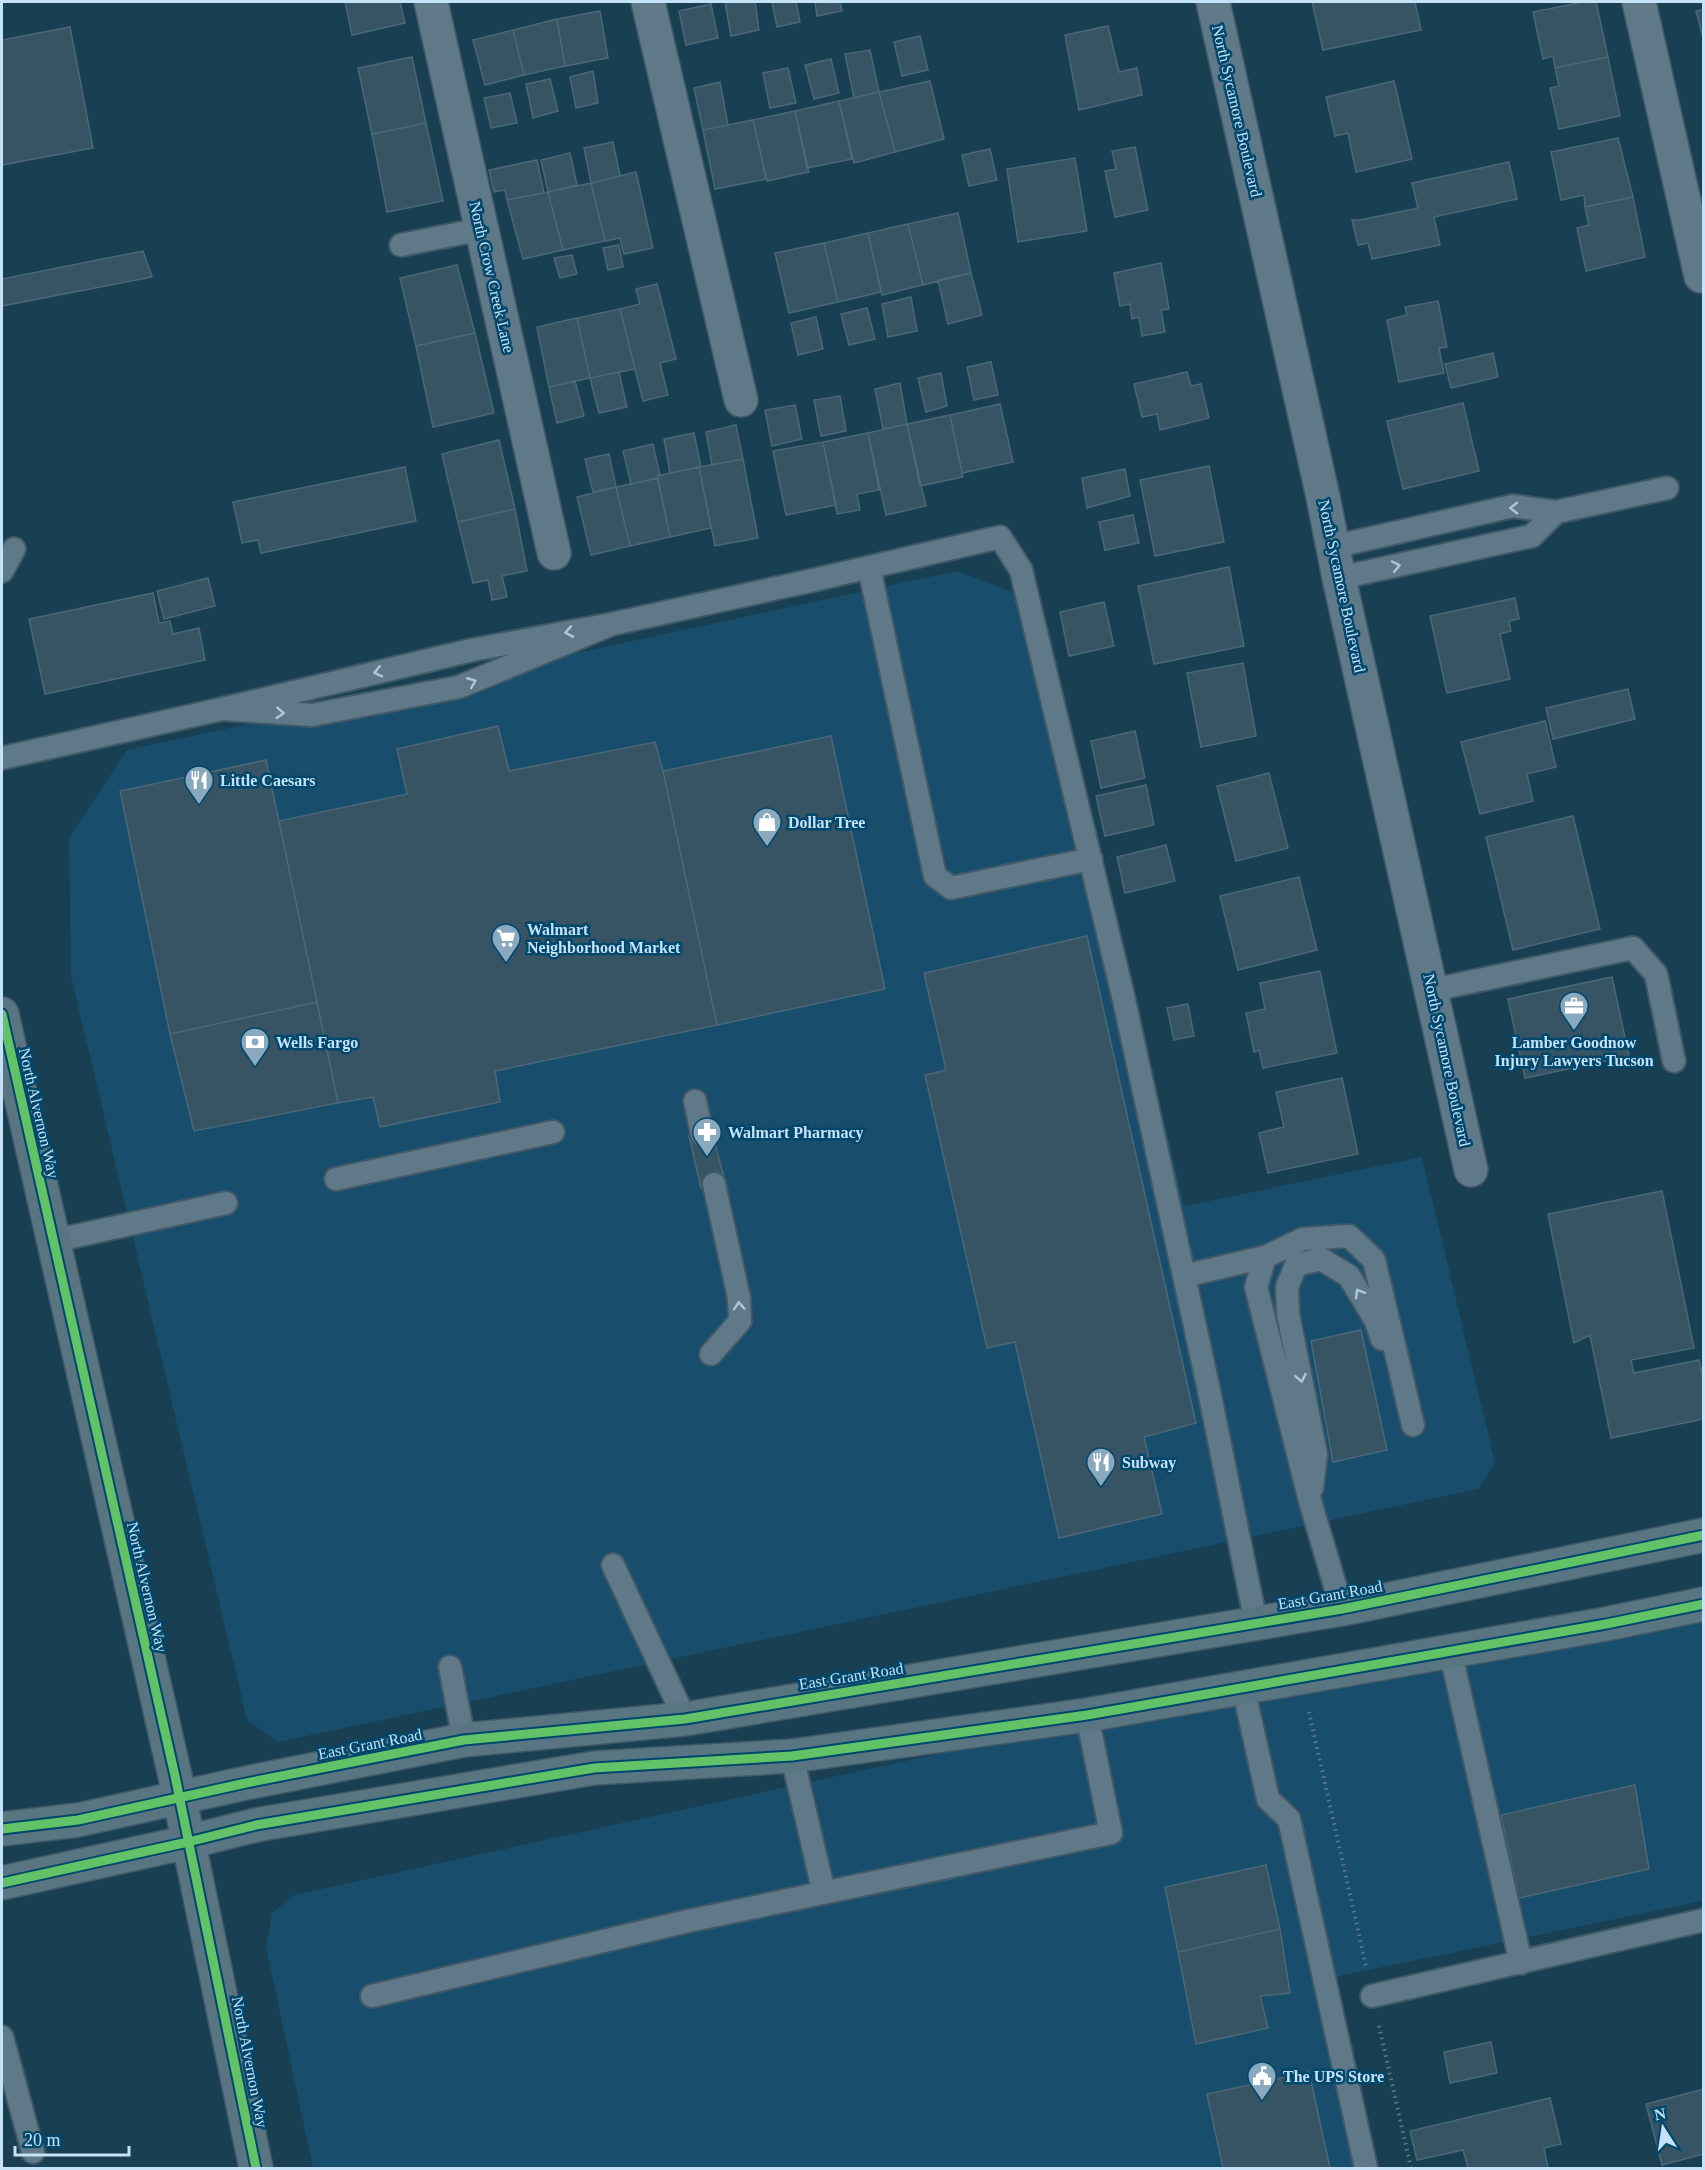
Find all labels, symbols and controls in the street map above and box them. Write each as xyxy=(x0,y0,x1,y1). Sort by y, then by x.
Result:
street label: North Sycamore Boulevard xyxy=(1208,23,1265,199)
street label: North Crow Creek Lane xyxy=(466,200,518,354)
street label: North Sycamore Boulevard xyxy=(1314,498,1369,674)
one-way arrow xyxy=(1509,502,1518,514)
one-way arrow xyxy=(1391,560,1401,573)
one-way arrow xyxy=(564,625,574,638)
one-way arrow xyxy=(374,665,384,678)
one-way arrow xyxy=(465,677,476,689)
one-way arrow xyxy=(276,706,285,719)
restaurant icon: Little Caesars xyxy=(183,764,215,806)
place label: Little Caesars xyxy=(220,772,316,789)
shop icon: Dollar Tree xyxy=(751,806,783,848)
place label: Dollar Tree xyxy=(788,814,865,831)
place label: Walmart Neighborhood Market xyxy=(527,921,681,957)
supermarket icon: Walmart Neighborhood Market xyxy=(490,922,522,964)
street label: North Sycamore Boulevard xyxy=(1419,972,1474,1148)
office icon: Lamber Goodnow Injury Lawyers Tucson xyxy=(1558,990,1590,1032)
bank icon: Wells Fargo xyxy=(239,1026,271,1068)
place label: Wells Fargo xyxy=(276,1034,358,1052)
place label: Lamber Goodnow Injury Lawyers Tucson xyxy=(1494,1034,1654,1070)
street label: North Alvernon Way xyxy=(15,1046,62,1180)
pharmacy icon: Walmart Pharmacy xyxy=(691,1116,723,1158)
place label: Walmart Pharmacy xyxy=(728,1124,864,1142)
one-way arrow xyxy=(1355,1289,1367,1299)
one-way arrow xyxy=(732,1301,745,1310)
one-way arrow xyxy=(1294,1373,1307,1383)
restaurant icon: Subway xyxy=(1085,1446,1117,1488)
place label: Subway xyxy=(1122,1454,1176,1472)
street label: North Alvernon Way xyxy=(123,1520,170,1654)
street label: East Grant Road xyxy=(1276,1577,1384,1613)
street label: East Grant Road xyxy=(797,1659,905,1693)
street label: East Grant Road xyxy=(316,1726,424,1762)
street label: North Alvernon Way xyxy=(228,1995,271,2129)
public building icon: The UPS Store xyxy=(1246,2060,1278,2102)
place label: The UPS Store xyxy=(1283,2068,1384,2085)
north arrow xyxy=(1633,2098,1693,2158)
text: N xyxy=(1653,2104,1668,2123)
scale bar xyxy=(15,2119,129,2157)
text: 20 m xyxy=(24,2130,61,2150)

